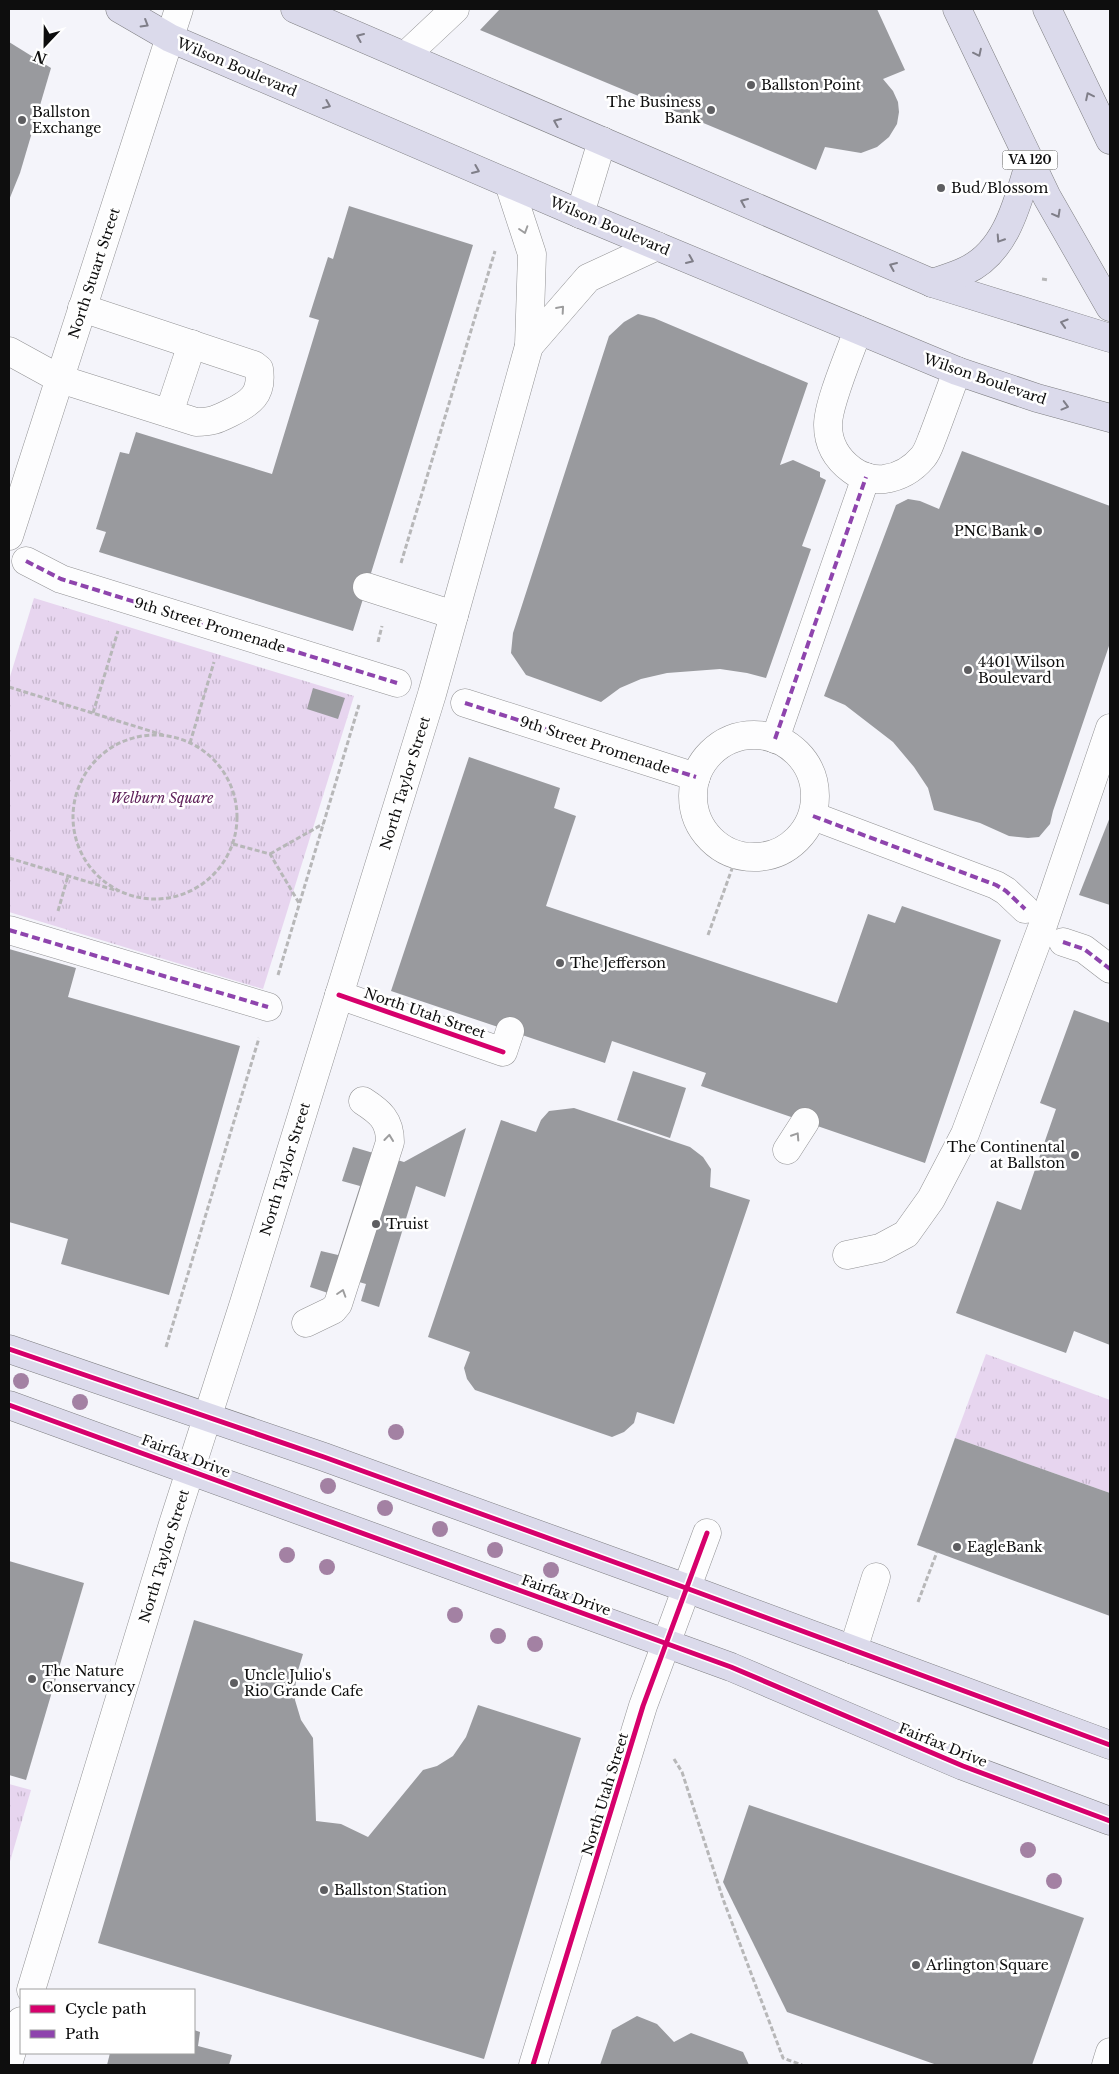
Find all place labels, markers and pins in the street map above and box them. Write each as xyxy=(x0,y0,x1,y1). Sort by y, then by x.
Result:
place label: Ballston Point xyxy=(761,76,862,94)
marker: Ballston Point xyxy=(745,79,757,91)
place label: The Business Bank xyxy=(607,93,701,127)
place label: Ballston Exchange xyxy=(32,103,101,137)
marker: The Business Bank xyxy=(705,104,717,116)
marker: Ballston Exchange xyxy=(16,114,28,126)
place label: Bud/Blossom xyxy=(951,179,1048,197)
marker: Bud/Blossom xyxy=(935,182,947,194)
place label: PNC Bank xyxy=(954,522,1028,540)
marker: PNC Bank xyxy=(1032,525,1044,537)
place label: 4401 Wilson Boulevard xyxy=(978,653,1065,687)
marker: 4401 Wilson Boulevard xyxy=(962,664,974,676)
place label: The Jefferson xyxy=(570,954,666,972)
marker: The Jefferson xyxy=(554,957,566,969)
place label: The Continental at Ballston xyxy=(947,1138,1065,1172)
marker: The Continental at Ballston xyxy=(1069,1149,1081,1161)
place label: Truist xyxy=(386,1215,429,1233)
marker: Truist xyxy=(370,1218,382,1230)
place label: EagleBank xyxy=(967,1538,1043,1556)
marker: EagleBank xyxy=(951,1541,963,1553)
place label: The Nature Conservancy xyxy=(42,1662,135,1696)
place label: Uncle Julio's Rio Grande Cafe xyxy=(244,1666,363,1700)
marker: The Nature Conservancy xyxy=(26,1673,38,1685)
marker: Uncle Julio's Rio Grande Cafe xyxy=(228,1677,240,1689)
place label: Ballston Station xyxy=(334,1881,447,1899)
marker: Ballston Station xyxy=(318,1884,330,1896)
place label: Arlington Square xyxy=(925,1956,1049,1974)
marker: Arlington Square xyxy=(910,1959,922,1971)

